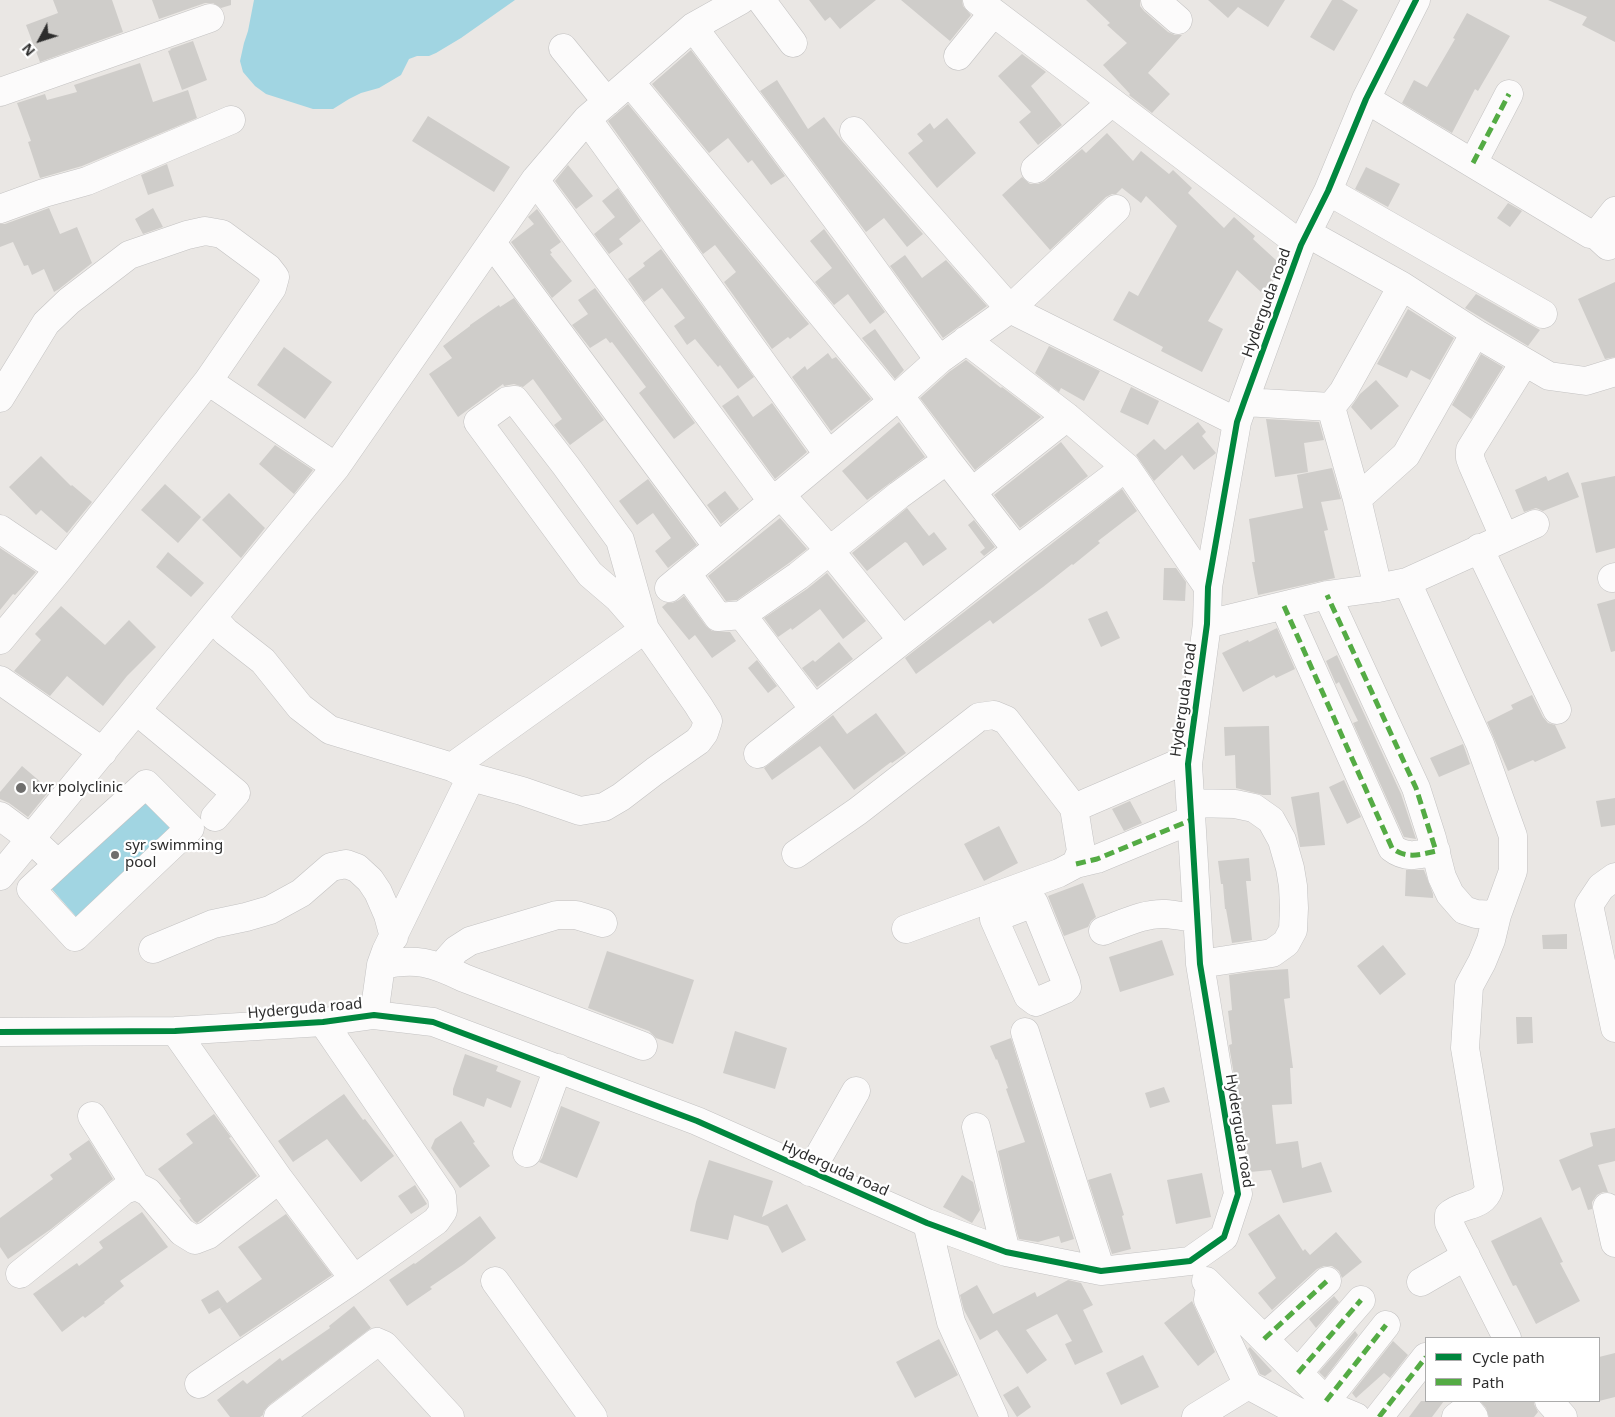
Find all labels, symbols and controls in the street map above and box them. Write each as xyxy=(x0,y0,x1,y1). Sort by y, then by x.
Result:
north arrow xyxy=(15,15,65,65)
text: N xyxy=(17,39,39,60)
street label: Hyderguda road xyxy=(1239,246,1295,360)
street label: Hyderguda road xyxy=(1167,642,1201,758)
place label: kvr polyclinic xyxy=(32,779,123,797)
marker: kvr polyclinic xyxy=(14,781,28,795)
place label: syr swimming pool xyxy=(125,837,223,872)
marker: syr swimming pool xyxy=(109,849,121,861)
street label: Hyderguda road xyxy=(247,995,363,1023)
street label: Hyderguda road xyxy=(1221,1073,1257,1189)
street label: Hyderguda road xyxy=(779,1137,891,1201)
legend xyxy=(1425,1337,1600,1402)
text: Cycle path xyxy=(1472,1347,1545,1367)
text: Path xyxy=(1472,1372,1504,1392)

